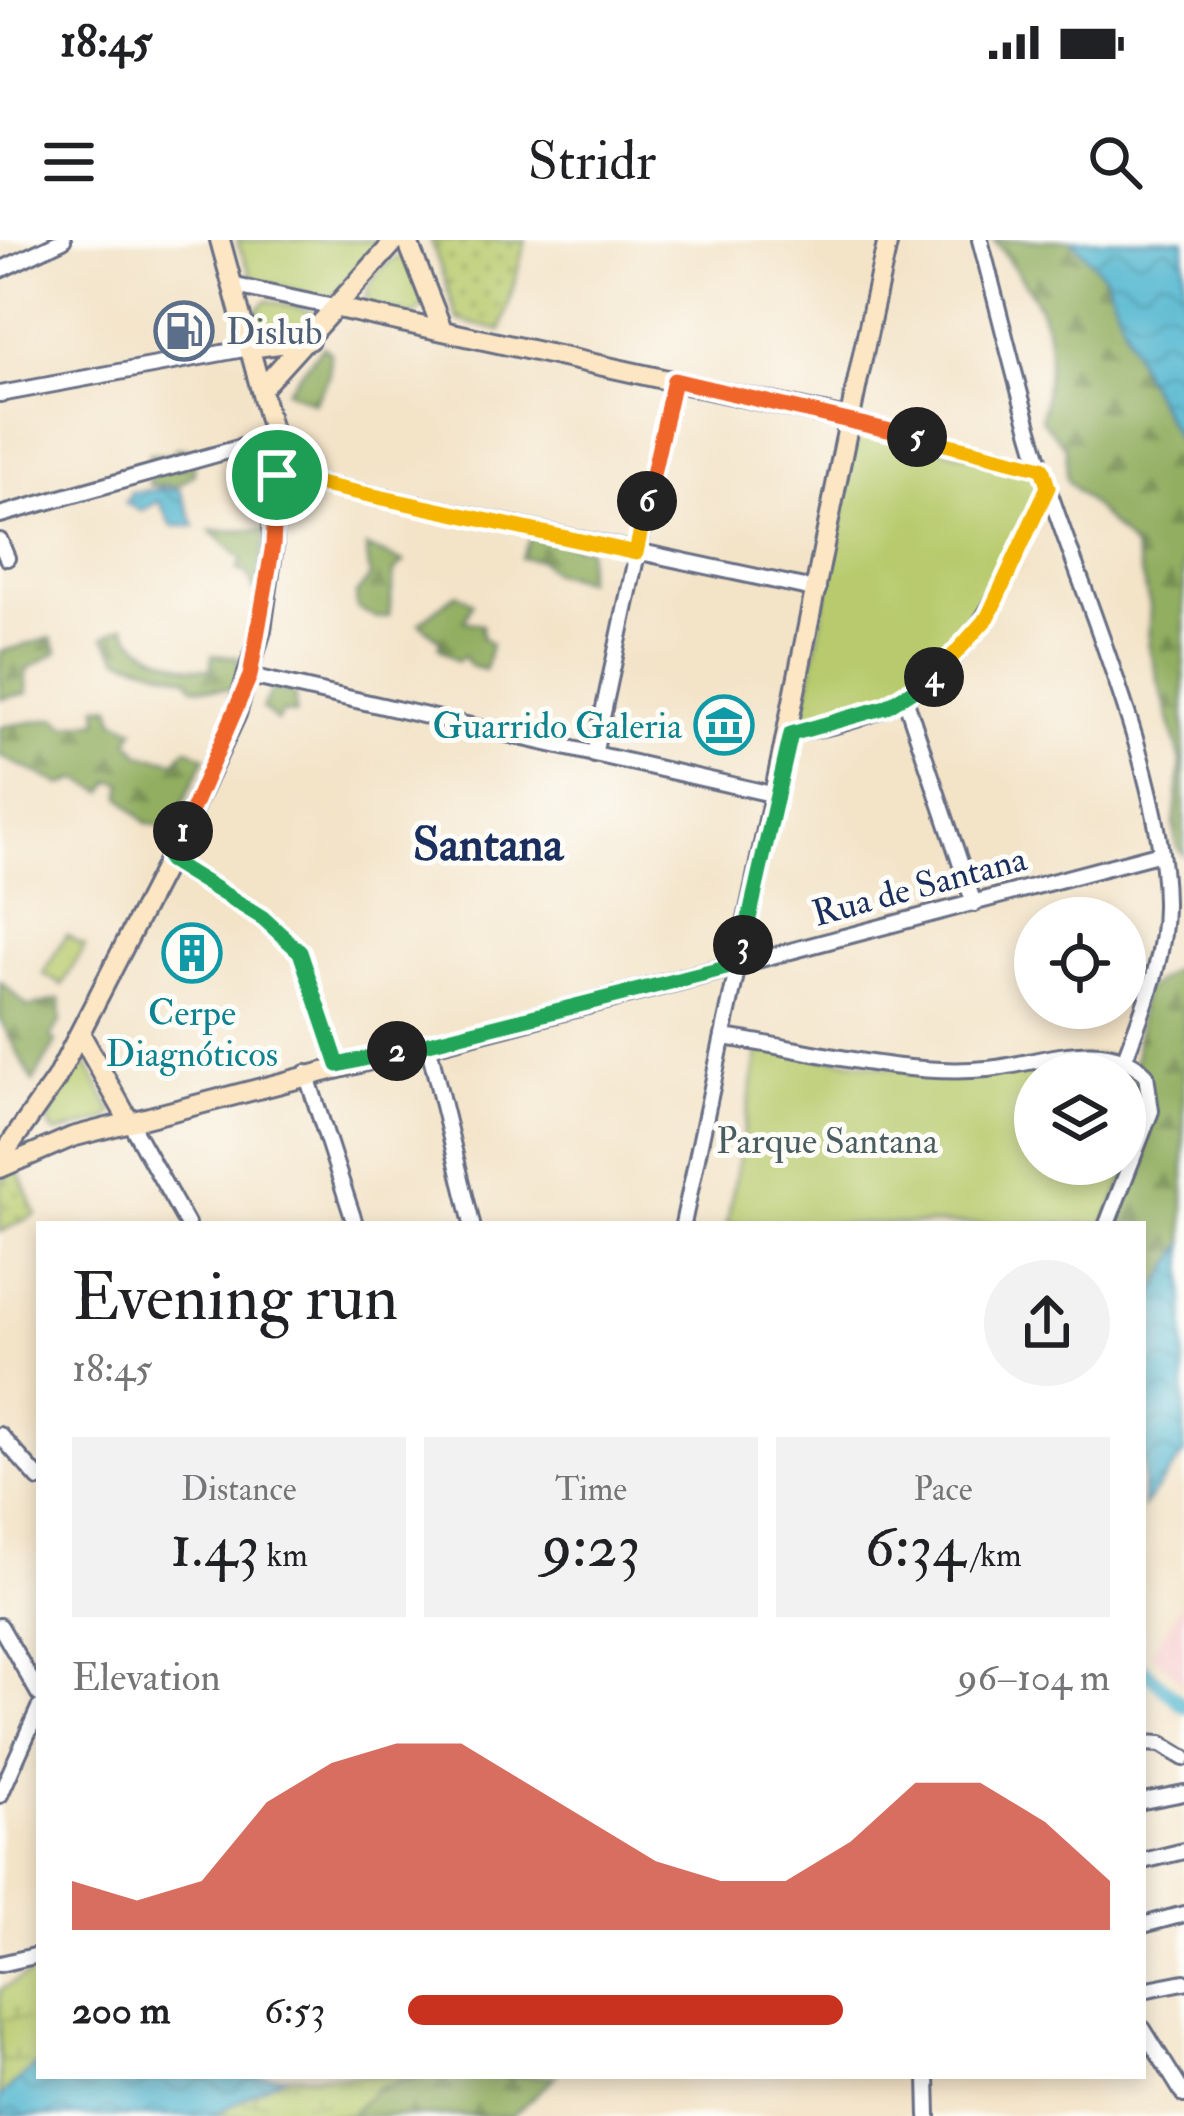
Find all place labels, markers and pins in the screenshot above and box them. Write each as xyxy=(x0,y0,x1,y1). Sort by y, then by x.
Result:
fuel station icon: Dislub xyxy=(153,300,215,362)
place label: Dislub xyxy=(226,310,322,355)
pin: 5 xyxy=(887,407,947,467)
pin xyxy=(226,424,328,526)
pin: 6 xyxy=(617,471,677,531)
pin: 4 xyxy=(904,647,964,707)
museum icon: Guarrido Galeria xyxy=(693,694,755,756)
place label: Guarrido Galeria xyxy=(432,704,683,749)
pin: 1 xyxy=(153,801,213,861)
pin: 3 xyxy=(713,915,773,975)
building icon: Cerpe Diagnóticos xyxy=(161,922,223,984)
place label: Cerpe Diagnóticos xyxy=(106,991,278,1077)
pin: 2 xyxy=(367,1021,427,1081)

